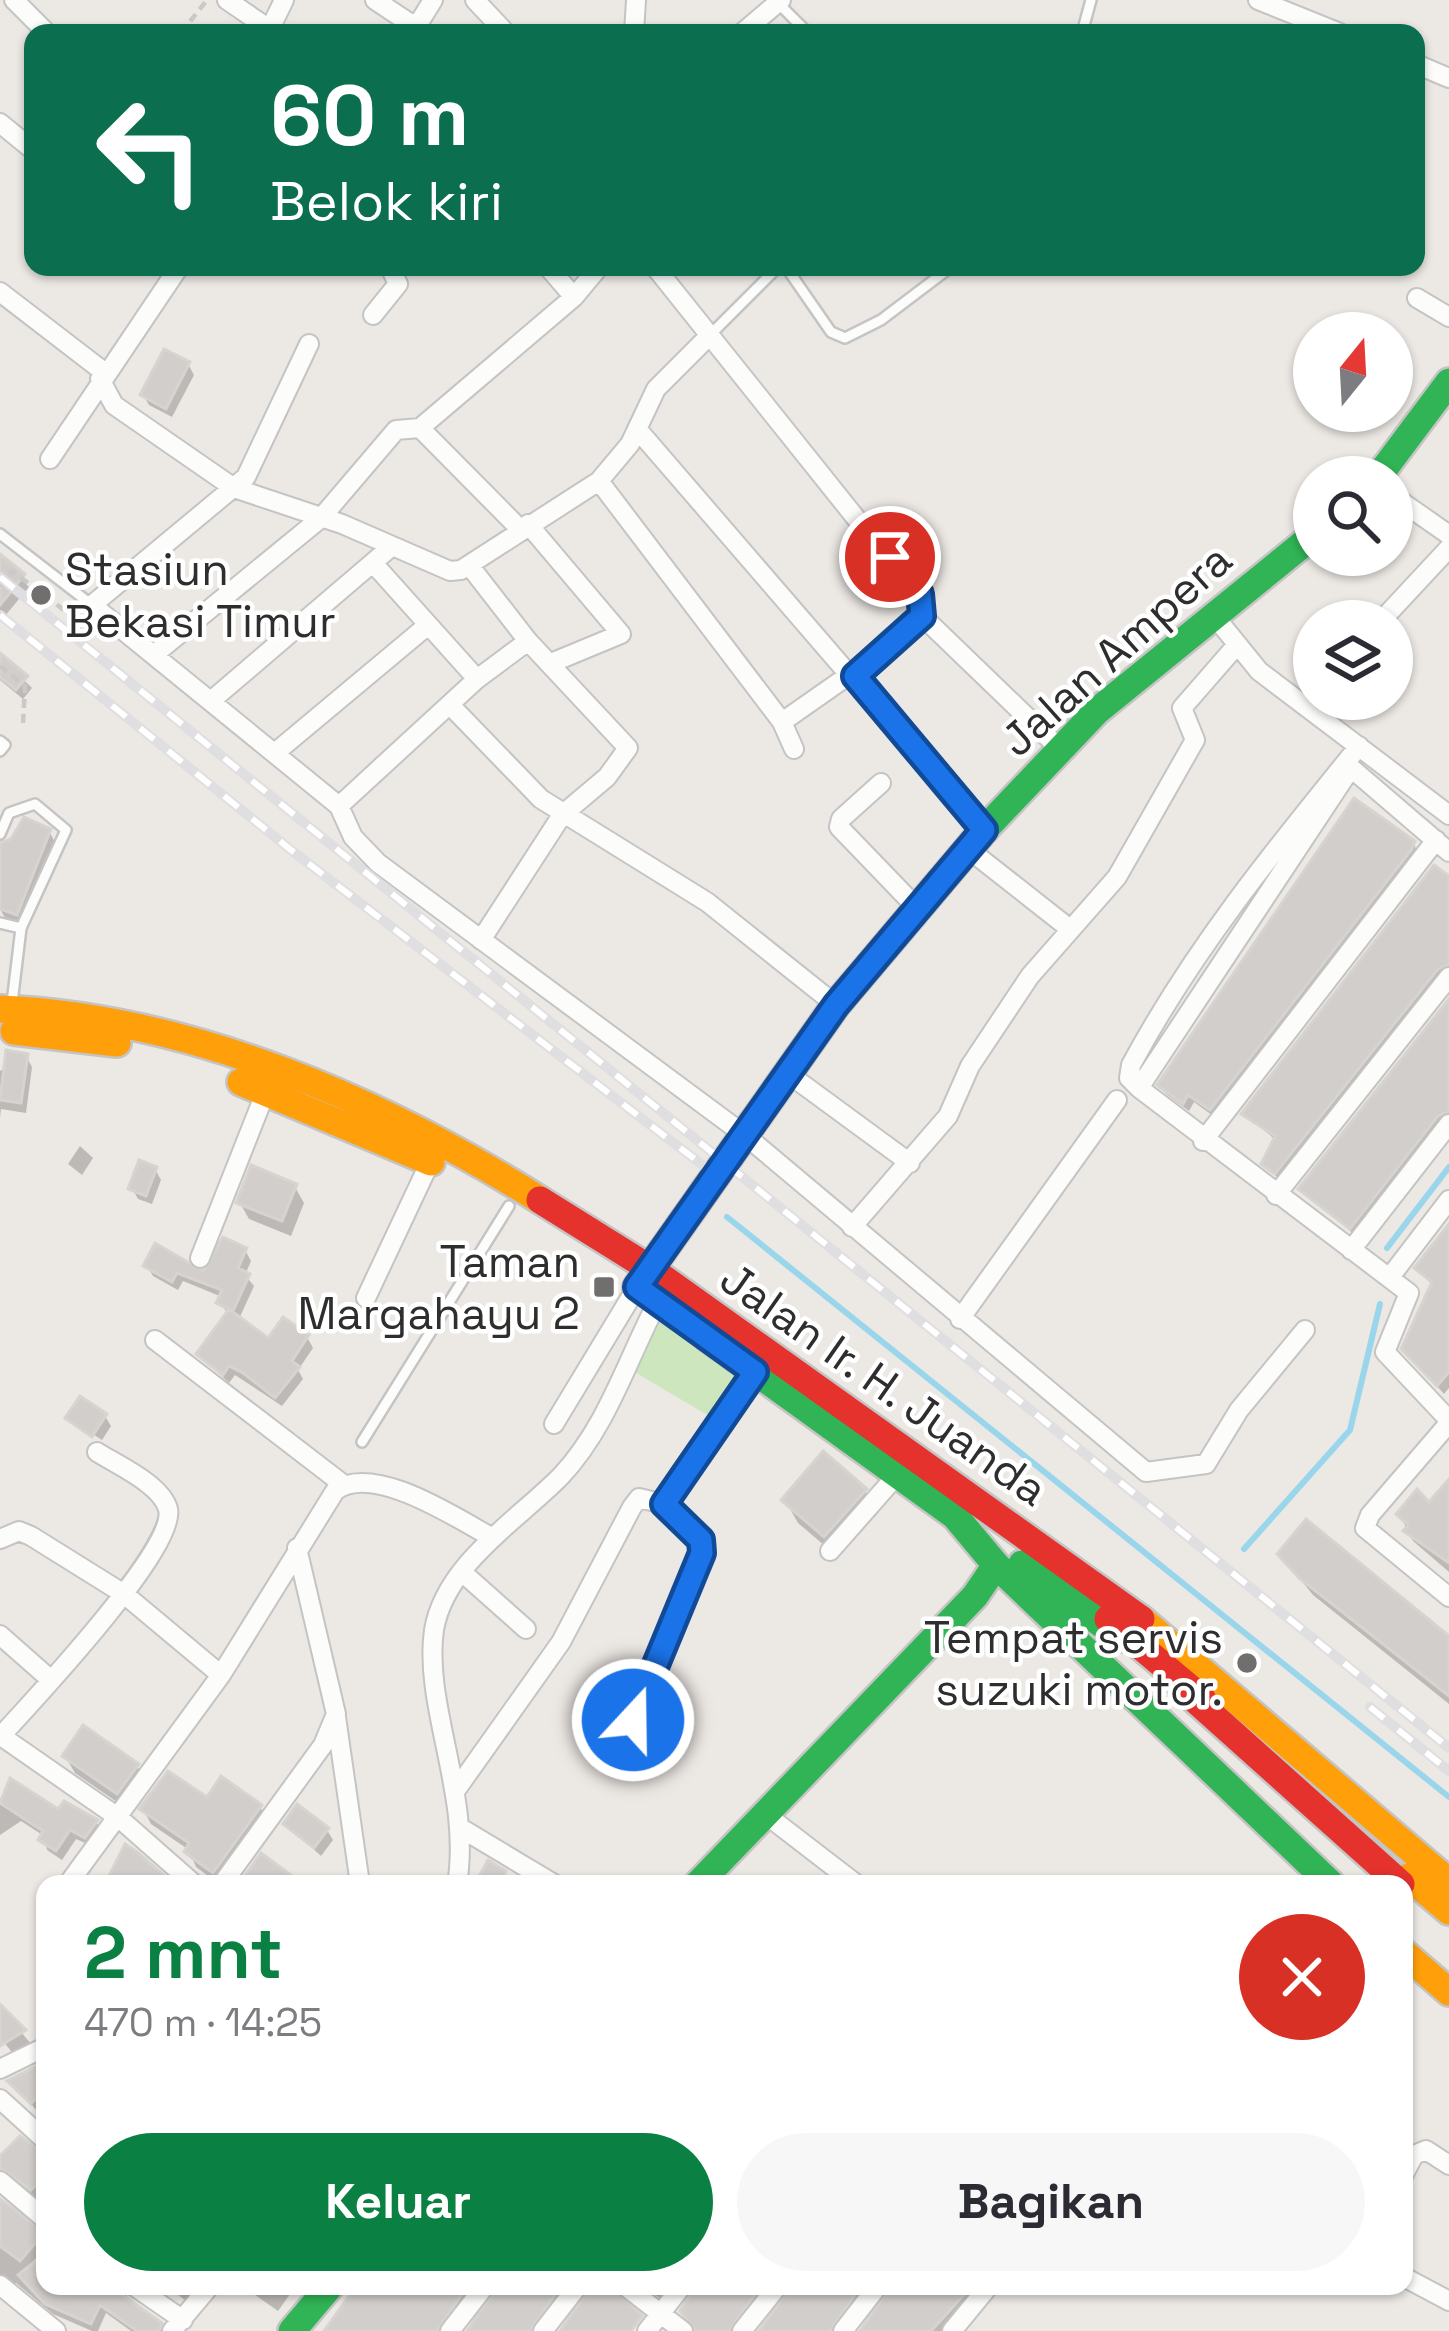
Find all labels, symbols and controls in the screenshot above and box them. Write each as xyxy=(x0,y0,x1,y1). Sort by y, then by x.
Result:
text: 60 m xyxy=(270,62,469,170)
icon: left xyxy=(72,72,228,228)
text: Belok kiri xyxy=(270,167,503,236)
north arrow xyxy=(1293,312,1413,432)
map controls xyxy=(1293,312,1413,720)
button: search xyxy=(1293,456,1413,576)
pin xyxy=(839,506,941,608)
icon: arrive xyxy=(857,524,923,590)
street label: Jalan Ampera xyxy=(989,531,1243,769)
place label: Stasiun Bekasi Timur xyxy=(65,541,336,650)
marker: Stasiun Bekasi Timur xyxy=(28,582,54,608)
button: layers xyxy=(1293,600,1413,720)
place label: Taman Margahayu 2 xyxy=(298,1233,580,1342)
street label: Jalan Ir. H. Juanda xyxy=(709,1250,1059,1518)
marker: Taman Margahayu 2 xyxy=(591,1274,617,1300)
place label: Tempat servis suzuki motor. xyxy=(924,1609,1223,1718)
marker: Tempat servis suzuki motor. xyxy=(1234,1650,1260,1676)
position arrow xyxy=(570,1657,696,1783)
text: 2 mnt xyxy=(84,1907,283,1999)
button: close xyxy=(1239,1914,1365,2040)
text: 470 m · 14:25 xyxy=(84,1998,322,2047)
button: Keluar xyxy=(84,2133,713,2271)
button: Bagikan xyxy=(737,2133,1365,2271)

